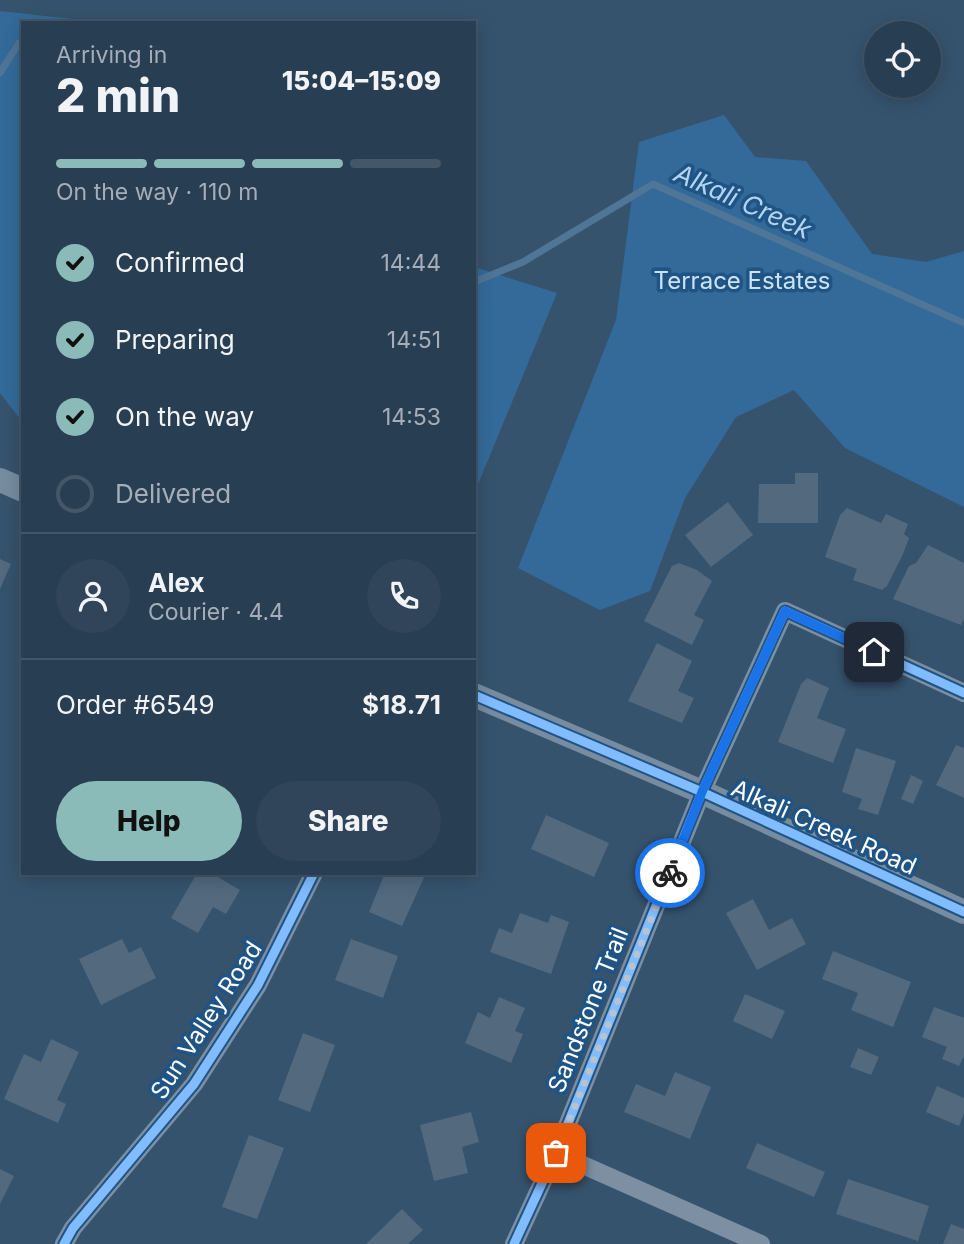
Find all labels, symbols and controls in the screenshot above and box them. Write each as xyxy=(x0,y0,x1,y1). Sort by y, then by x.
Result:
map controls xyxy=(864,21,941,98)
button: locate xyxy=(864,21,941,98)
text: Arriving in xyxy=(56,41,167,69)
text: 15:04–15:09 xyxy=(282,65,441,96)
text: 2 min xyxy=(56,67,180,123)
water label: Alkali Creek xyxy=(669,157,817,245)
text: On the way · 110 m xyxy=(56,178,258,206)
icon: check xyxy=(56,244,94,282)
text: Confirmed xyxy=(115,247,245,278)
text: 14:44 xyxy=(380,249,441,277)
park label: Terrace Estates xyxy=(654,266,830,295)
icon: check xyxy=(56,321,94,359)
text: Preparing xyxy=(115,324,235,355)
text: 14:51 xyxy=(387,326,441,354)
icon: check xyxy=(56,398,94,436)
text: On the way xyxy=(115,401,254,432)
text: 14:53 xyxy=(382,403,441,431)
text: Delivered xyxy=(115,478,231,509)
button: person xyxy=(56,559,130,633)
button: phone xyxy=(367,559,441,633)
text: Alex xyxy=(148,567,205,598)
text: Courier · 4.4 xyxy=(148,598,284,626)
pin xyxy=(844,622,904,682)
icon: home xyxy=(855,633,893,671)
text: Order #6549 xyxy=(56,689,215,720)
text: $18.71 xyxy=(362,689,441,720)
street label: Alkali Creek Road xyxy=(727,773,921,881)
button: Help xyxy=(56,781,242,861)
button: Share xyxy=(256,781,441,861)
courier xyxy=(635,838,705,908)
icon: bike xyxy=(651,854,689,892)
street label: Sandstone Trail xyxy=(542,923,634,1097)
street label: Sun Valley Road xyxy=(144,936,268,1104)
pin xyxy=(526,1123,586,1183)
icon: bag xyxy=(537,1134,575,1172)

